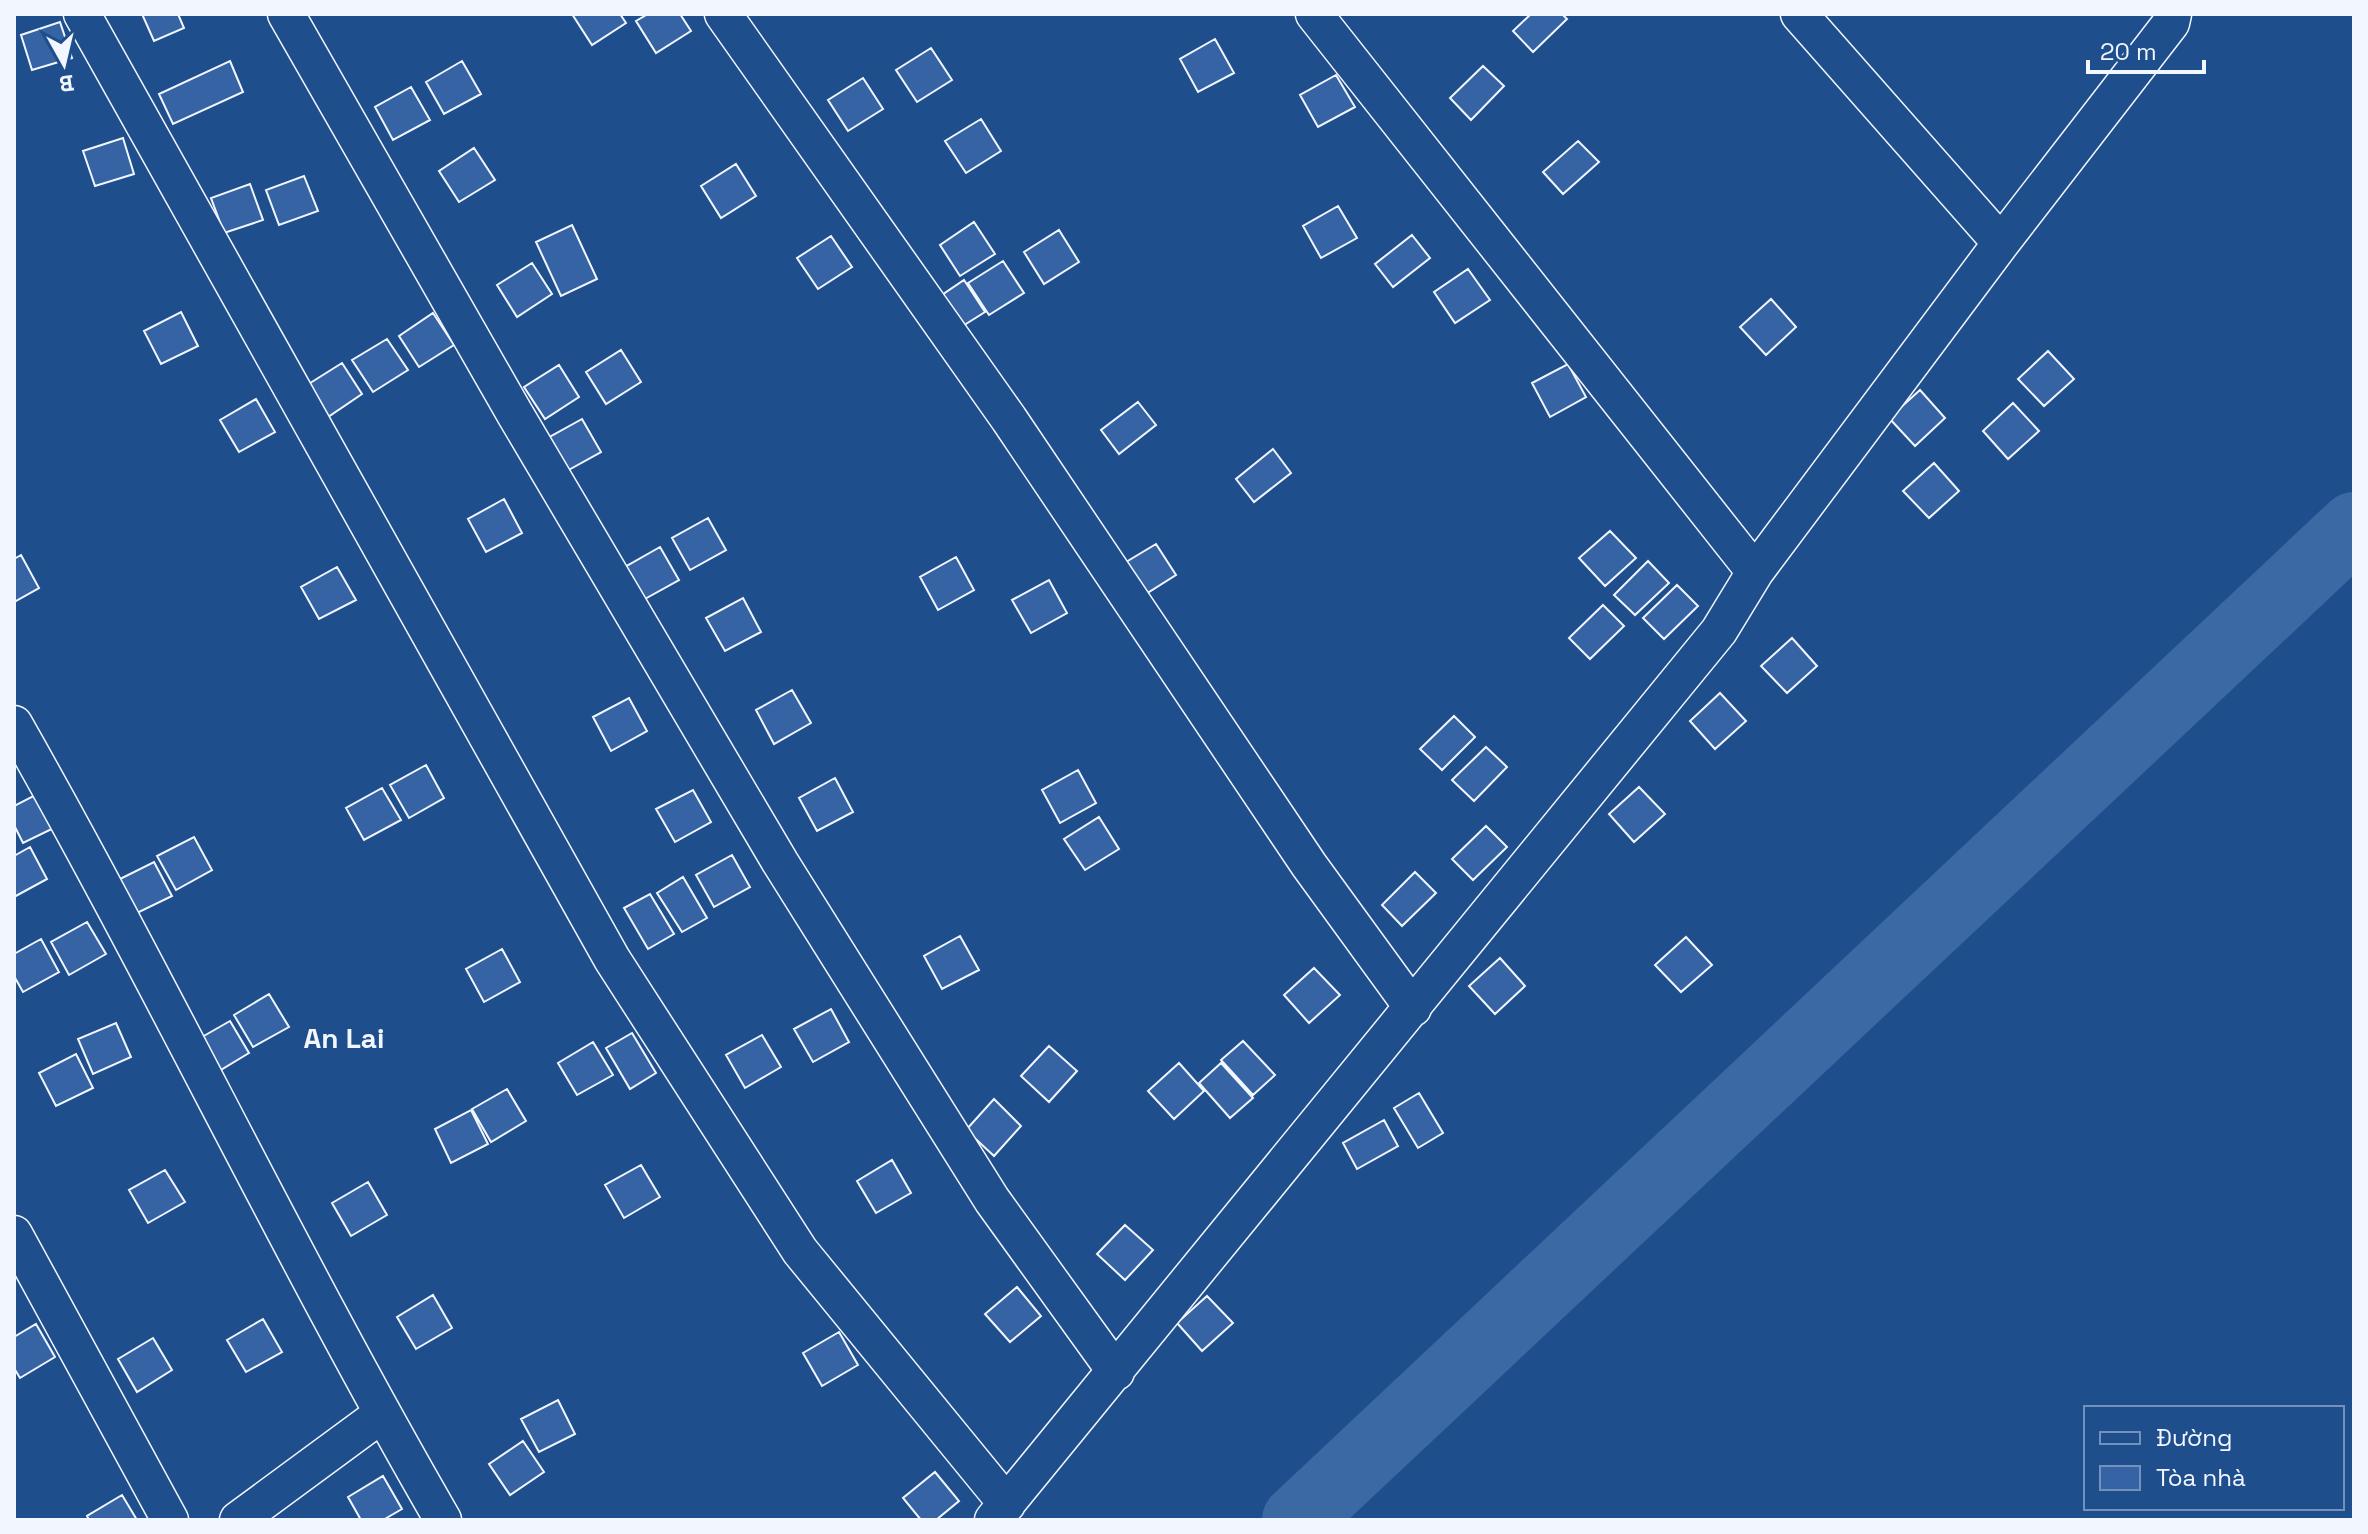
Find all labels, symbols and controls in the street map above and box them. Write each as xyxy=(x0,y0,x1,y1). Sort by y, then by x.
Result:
north arrow xyxy=(24,24,104,104)
scale bar xyxy=(2088,24,2204,74)
text: 20 m xyxy=(2100,36,2157,67)
text: B xyxy=(58,69,76,99)
district label: An Lai xyxy=(304,1020,384,1056)
legend xyxy=(2084,1406,2344,1510)
text: Đường xyxy=(2156,1422,2232,1453)
text: Tòa nhà xyxy=(2156,1462,2246,1493)

